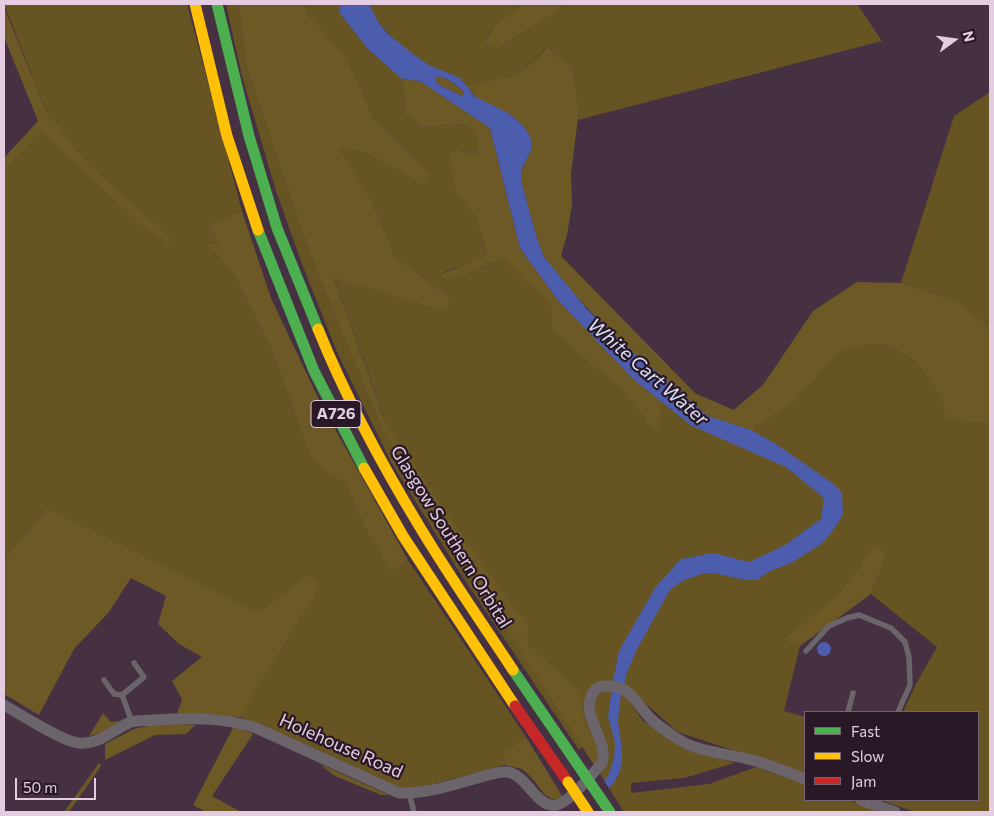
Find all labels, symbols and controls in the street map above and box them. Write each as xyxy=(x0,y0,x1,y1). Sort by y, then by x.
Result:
north arrow xyxy=(929,15,979,65)
text: N xyxy=(960,29,979,43)
water label: White Cart Water xyxy=(583,314,713,430)
road number: A726 xyxy=(311,400,361,428)
street label: Glasgow Southern Orbital xyxy=(386,442,516,632)
street label: Holehouse Road xyxy=(276,709,406,783)
legend xyxy=(804,711,979,801)
text: Fast xyxy=(851,722,880,740)
text: Slow xyxy=(851,747,884,765)
scale bar xyxy=(18,768,99,800)
text: Jam xyxy=(851,772,876,790)
text: 50 m xyxy=(23,778,57,796)

